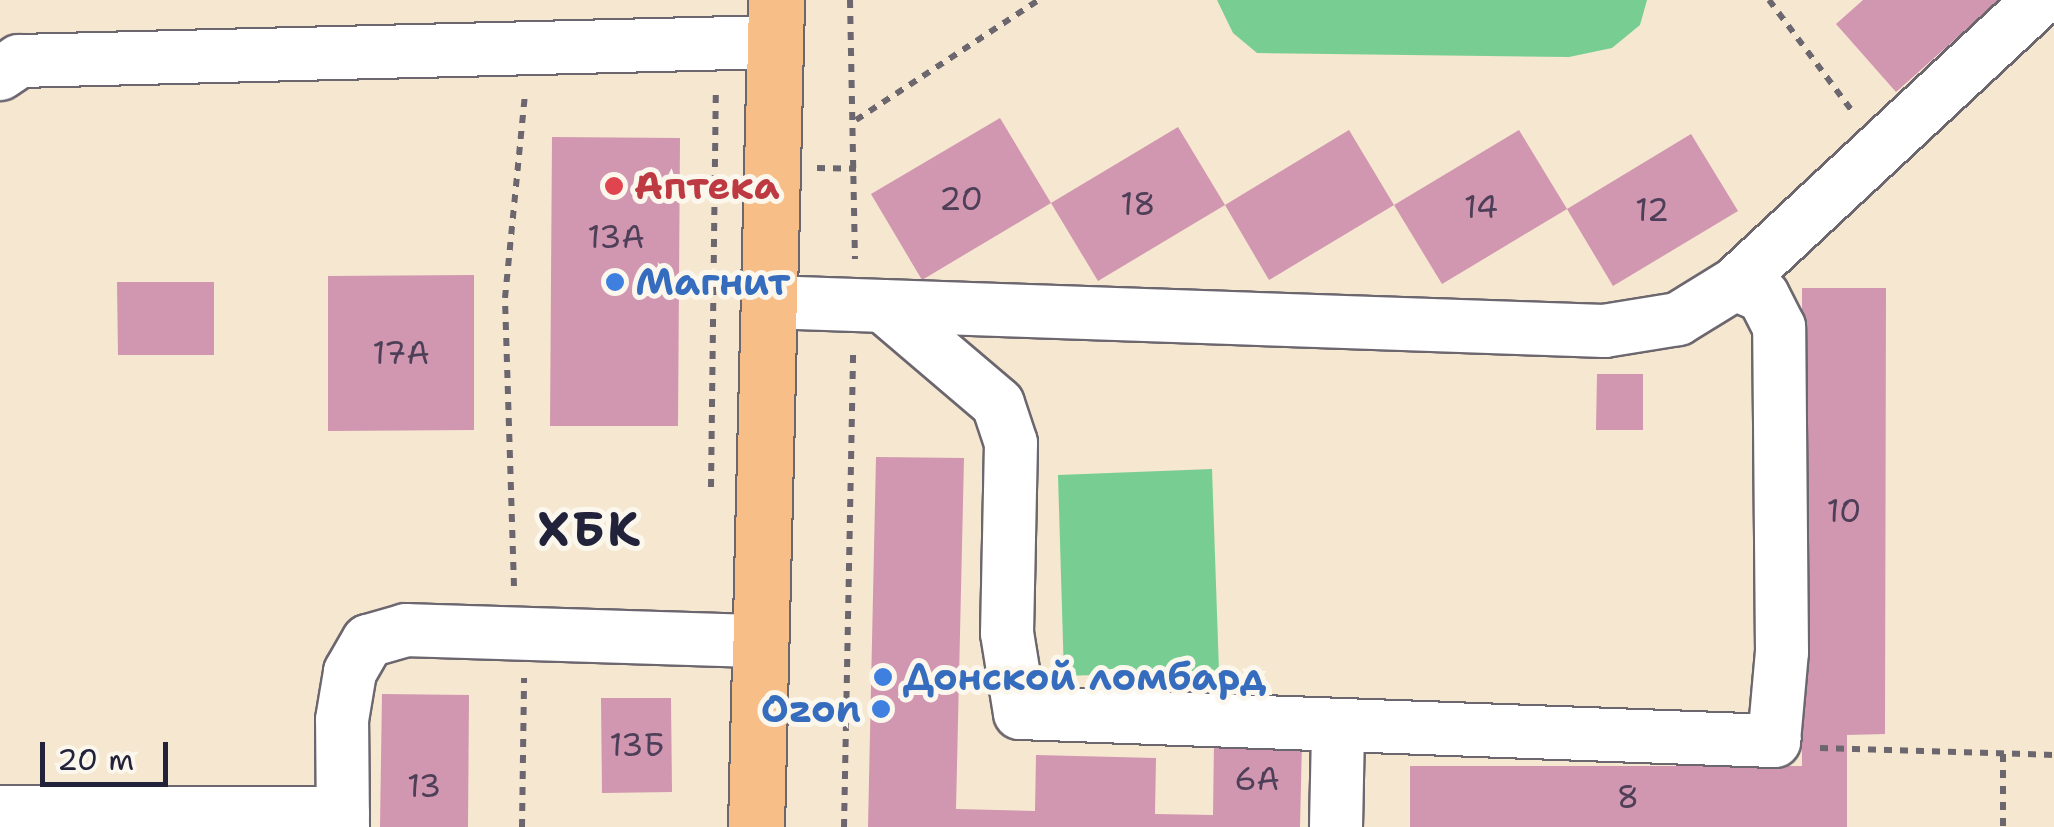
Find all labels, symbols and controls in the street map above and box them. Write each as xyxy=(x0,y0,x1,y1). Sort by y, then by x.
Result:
place label: Аптека xyxy=(634,163,780,209)
marker: Аптека xyxy=(603,175,625,197)
house number: 20 xyxy=(939,180,983,218)
house number: 18 xyxy=(1120,185,1156,223)
house number: 14 xyxy=(1464,188,1498,226)
house number: 12 xyxy=(1635,191,1669,229)
house number: 13А xyxy=(587,218,645,256)
place label: Магнит xyxy=(635,259,790,305)
marker: Магнит xyxy=(604,271,626,293)
house number: 17А xyxy=(372,334,430,372)
house number: 10 xyxy=(1827,492,1861,530)
district label: ХБК xyxy=(538,501,642,559)
place label: Донской ломбард xyxy=(903,654,1266,700)
marker: Донской ломбард xyxy=(872,666,894,688)
place label: Ozon xyxy=(761,686,861,732)
marker: Ozon xyxy=(870,698,892,720)
scale bar xyxy=(45,722,172,784)
house number: 13Б xyxy=(609,726,665,764)
text: 20 m xyxy=(57,739,134,780)
house number: 6А xyxy=(1234,760,1280,798)
house number: 13 xyxy=(407,767,441,805)
house number: 8 xyxy=(1617,778,1639,816)

